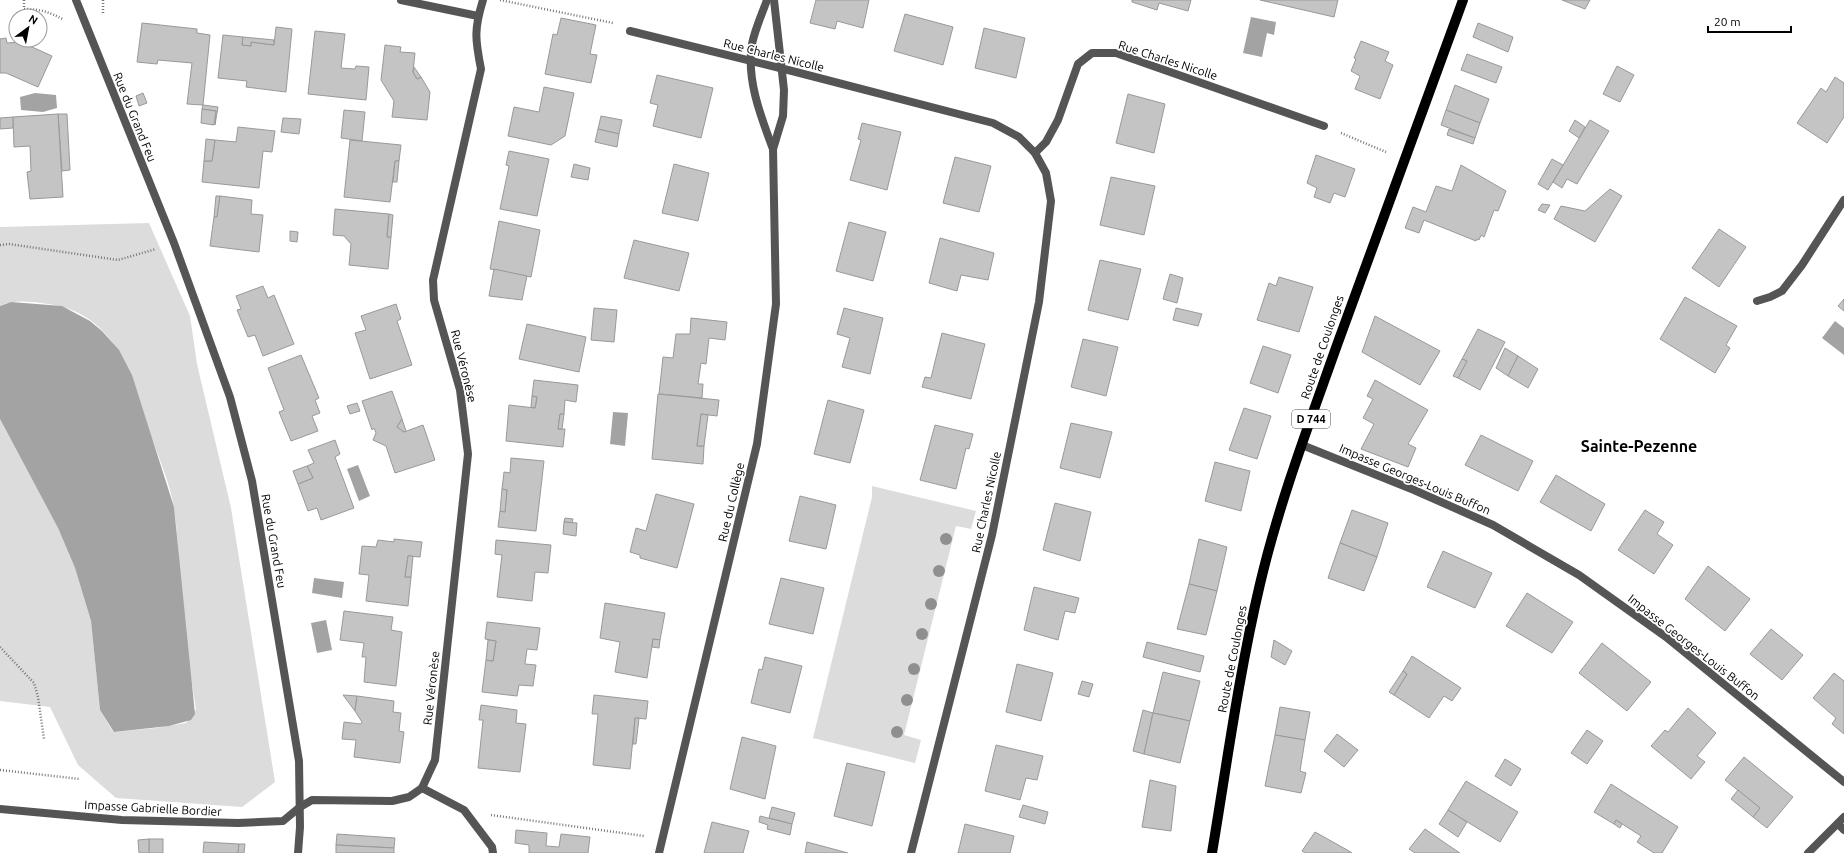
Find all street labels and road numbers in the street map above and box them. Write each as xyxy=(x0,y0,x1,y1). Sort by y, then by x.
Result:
street label: Rue Charles Nicolle xyxy=(722,36,826,74)
street label: Rue Charles Nicolle xyxy=(1117,38,1219,82)
street label: Rue du Grand Feu xyxy=(111,70,159,164)
street label: Route de Coulonges xyxy=(1298,293,1346,401)
street label: Rue Véronèse xyxy=(449,328,479,404)
road number: D 744 xyxy=(1292,410,1330,428)
street label: Impasse Georges-Louis Buffon xyxy=(1337,441,1493,517)
street label: Rue Charles Nicolle xyxy=(969,450,1003,554)
street label: Rue du Collège xyxy=(716,461,746,543)
street label: Rue du Grand Feu xyxy=(259,493,289,589)
street label: Impasse Georges-Louis Buffon xyxy=(1626,592,1762,702)
street label: Route de Coulonges xyxy=(1215,604,1249,714)
street label: Rue Véronèse xyxy=(421,650,441,726)
street label: Impasse Gabrielle Bordier xyxy=(84,798,222,818)

